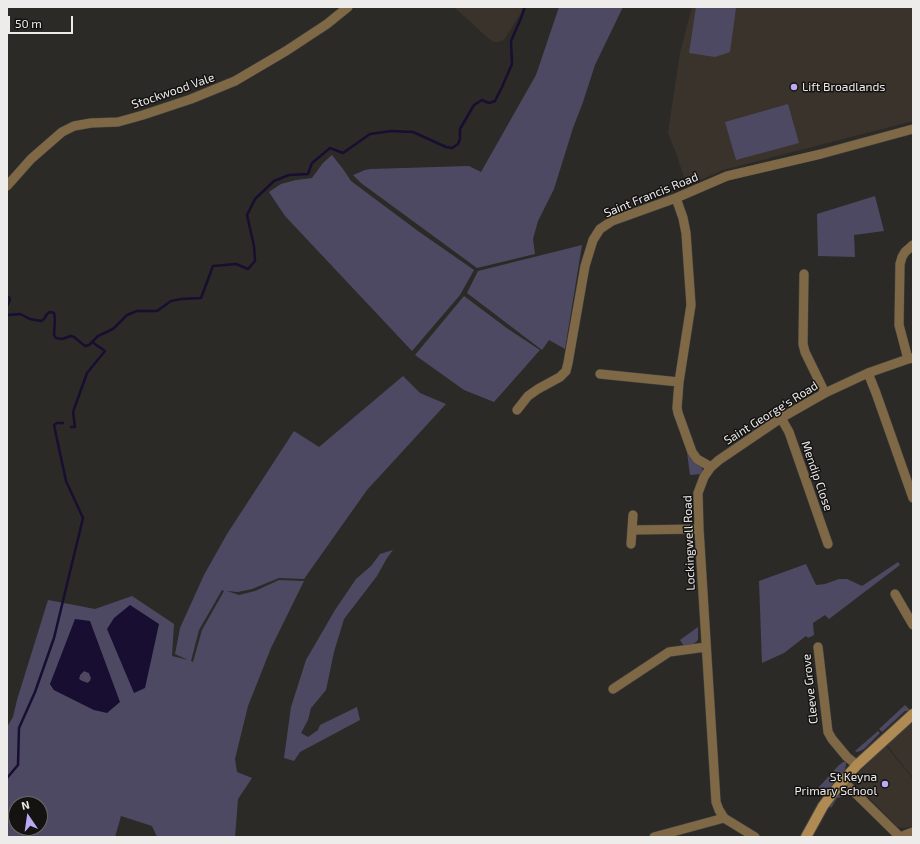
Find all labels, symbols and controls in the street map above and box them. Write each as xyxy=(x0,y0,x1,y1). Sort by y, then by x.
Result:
scale bar xyxy=(10,8,75,34)
text: 50 m xyxy=(15,16,42,30)
street label: Stockwood Vale xyxy=(130,70,216,112)
place label: Lift Broadlands xyxy=(802,80,885,94)
marker: Lift Broadlands xyxy=(789,82,799,92)
street label: Saint Francis Road xyxy=(602,170,700,220)
street label: Saint George's Road xyxy=(721,378,821,448)
street label: Mendip Close xyxy=(798,439,836,513)
street label: Lockingwell Road xyxy=(680,495,698,591)
street label: Cleeve Grove xyxy=(799,653,821,725)
place label: St Keyna Primary School xyxy=(794,770,877,798)
marker: St Keyna Primary School xyxy=(880,779,890,789)
north arrow xyxy=(8,796,48,836)
text: N xyxy=(20,798,31,812)

